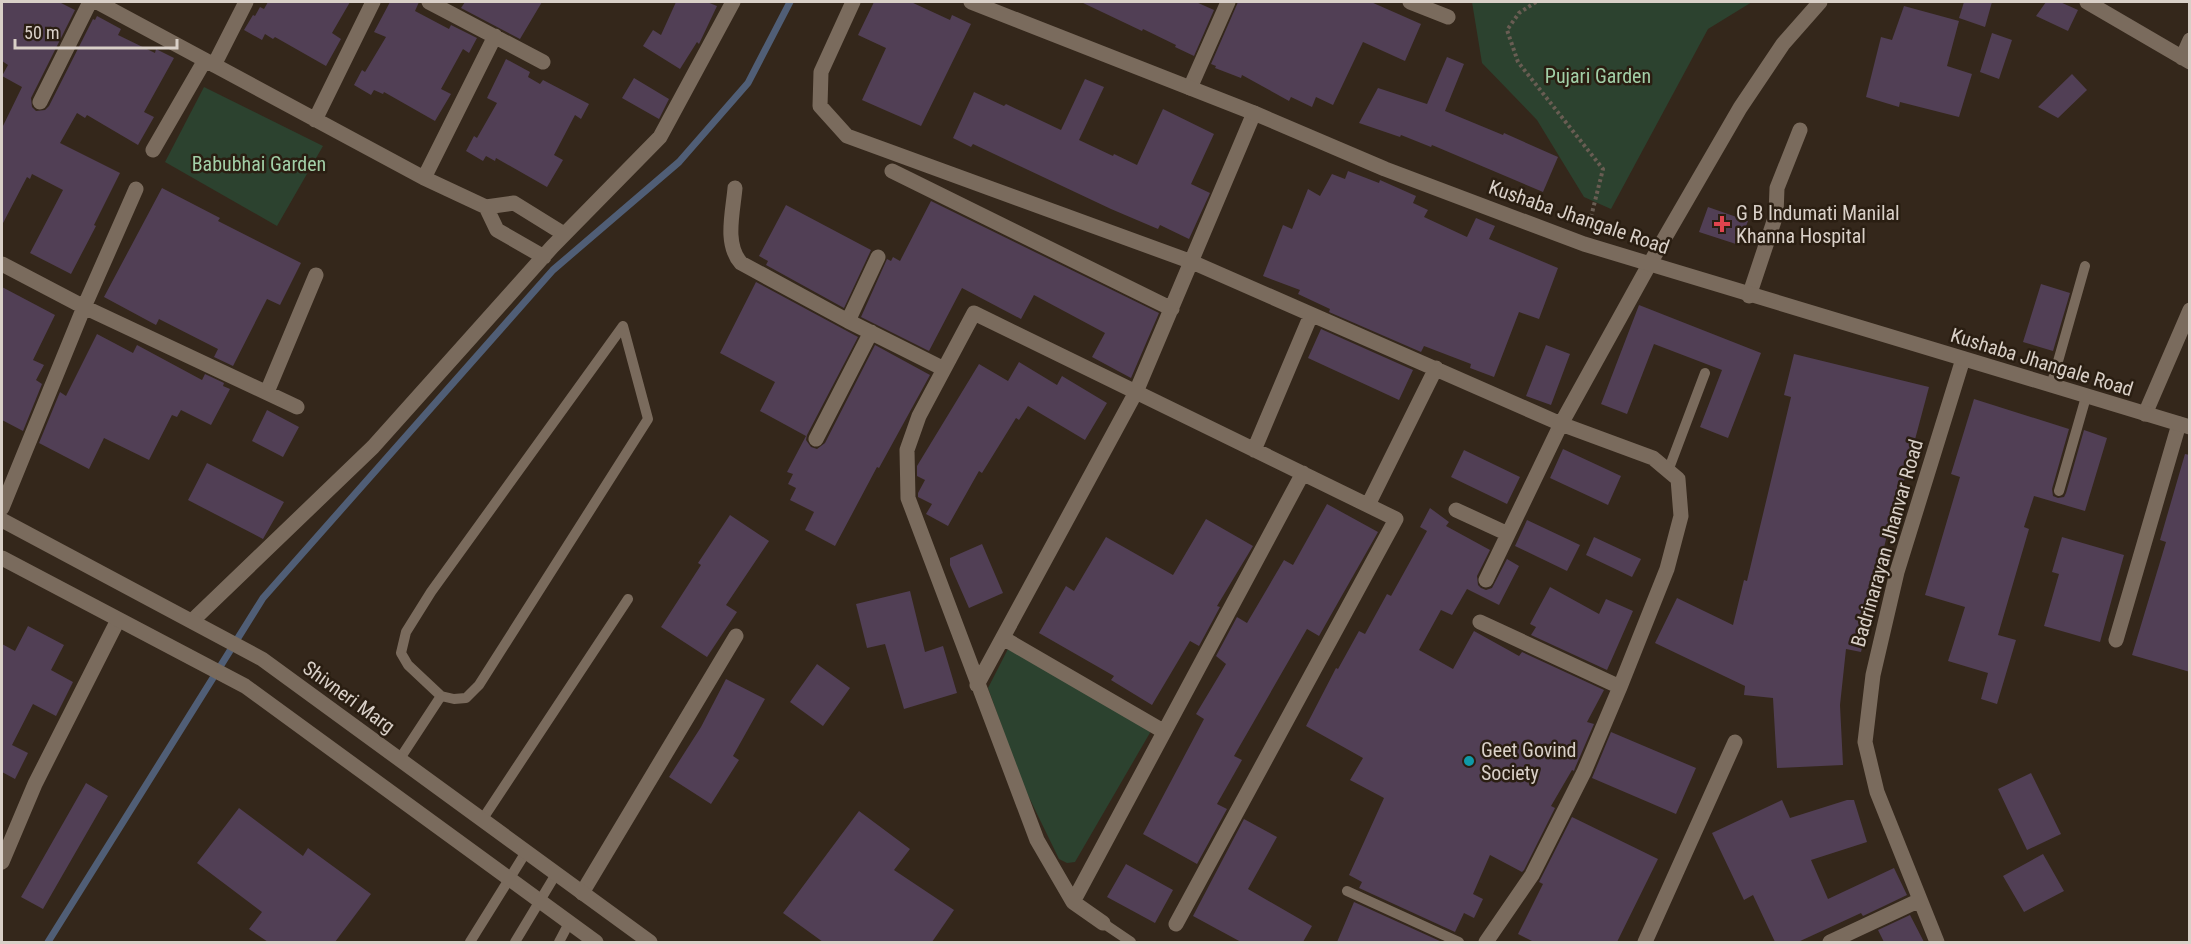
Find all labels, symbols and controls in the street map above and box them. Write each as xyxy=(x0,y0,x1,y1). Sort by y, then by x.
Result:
scale bar xyxy=(15,12,177,50)
text: 50 m xyxy=(24,22,59,43)
park label: Pujari Garden xyxy=(1545,64,1651,88)
park label: Babubhai Garden xyxy=(192,152,326,176)
street label: Kushaba Jhangale Road xyxy=(1486,175,1672,259)
place label: G B Indumati Manilal Khanna Hospital xyxy=(1736,201,1900,248)
marker: G B Indumati Manilal Khanna Hospital xyxy=(1713,215,1731,233)
street label: Kushaba Jhangale Road xyxy=(1948,323,2136,401)
street label: Badrinarayan Jhanvar Road xyxy=(1846,436,1928,650)
street label: Shivneri Marg xyxy=(298,656,400,738)
place label: Geet Govind Society xyxy=(1481,738,1577,785)
marker: Geet Govind Society xyxy=(1462,754,1476,768)

